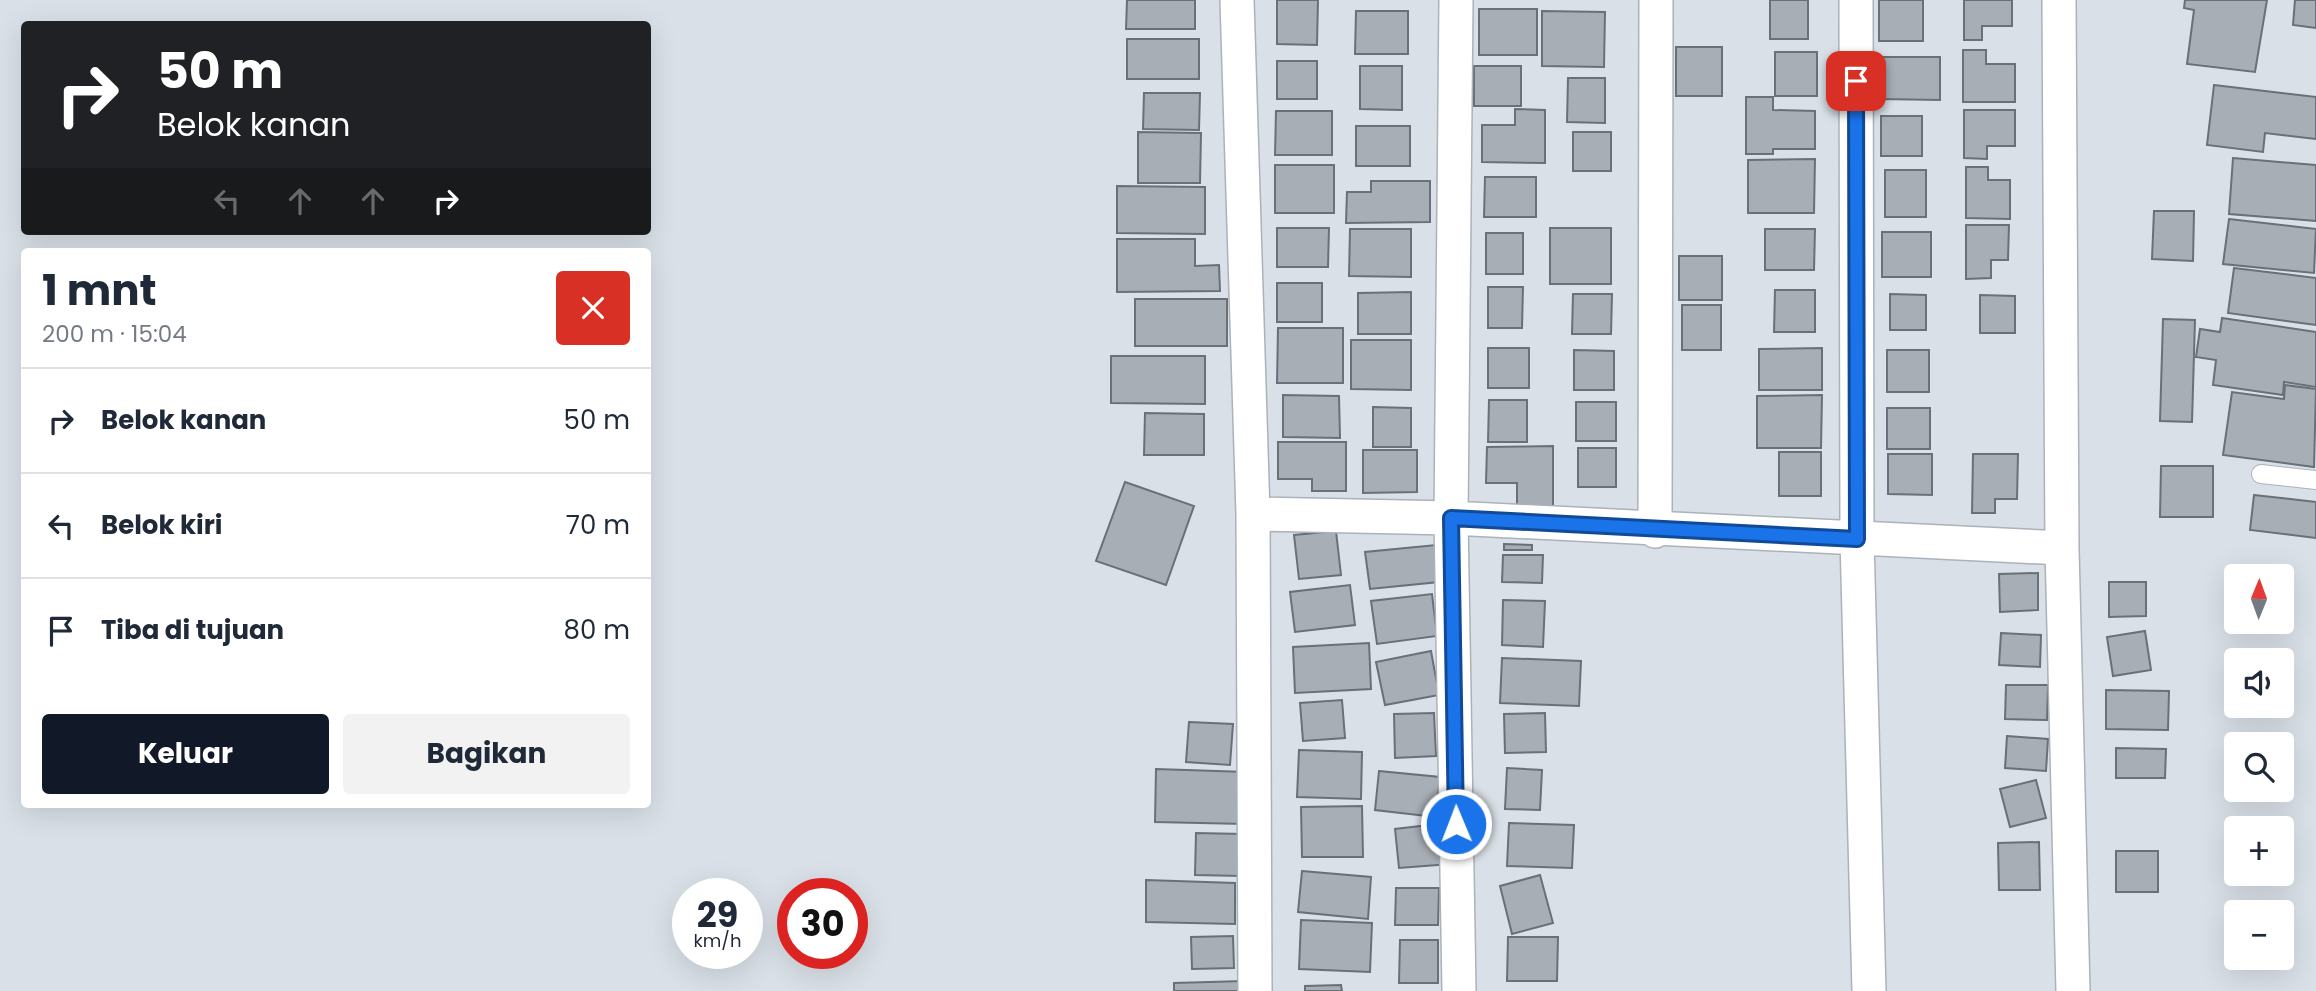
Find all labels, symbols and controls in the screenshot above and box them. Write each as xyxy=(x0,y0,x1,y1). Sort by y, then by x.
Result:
text: 50 m xyxy=(157,37,283,105)
icon: right xyxy=(42,49,133,140)
pin xyxy=(1826,51,1886,111)
icon: arrive xyxy=(1837,62,1875,100)
text: Belok kanan xyxy=(157,102,351,147)
icon: left xyxy=(208,182,246,220)
icon: ahead xyxy=(281,182,319,220)
icon: ahead xyxy=(354,182,392,220)
icon: right xyxy=(427,182,465,220)
text: 1 mnt xyxy=(42,261,157,320)
button: close xyxy=(556,271,630,345)
text: 200 m · 15:04 xyxy=(42,318,187,350)
icon: right xyxy=(42,402,80,440)
text: Belok kanan xyxy=(101,402,266,438)
text: 50 m xyxy=(564,402,630,438)
icon: left xyxy=(42,507,80,545)
text: Belok kiri xyxy=(101,507,223,543)
text: 70 m xyxy=(566,507,630,543)
north arrow xyxy=(2224,564,2294,634)
map controls xyxy=(2224,564,2294,970)
icon: arrive xyxy=(42,612,80,650)
text: Tiba di tujuan xyxy=(101,612,284,648)
text: 80 m xyxy=(564,612,630,648)
button: sound xyxy=(2224,648,2294,718)
button: Keluar xyxy=(42,714,329,794)
button: Bagikan xyxy=(343,714,630,794)
button: search xyxy=(2224,732,2294,802)
position arrow xyxy=(1419,787,1493,861)
button: + xyxy=(2224,816,2294,886)
speed limit sign: 30 xyxy=(777,878,868,969)
text: 29 xyxy=(697,890,738,939)
button: − xyxy=(2224,900,2294,970)
text: km/h xyxy=(694,928,741,953)

